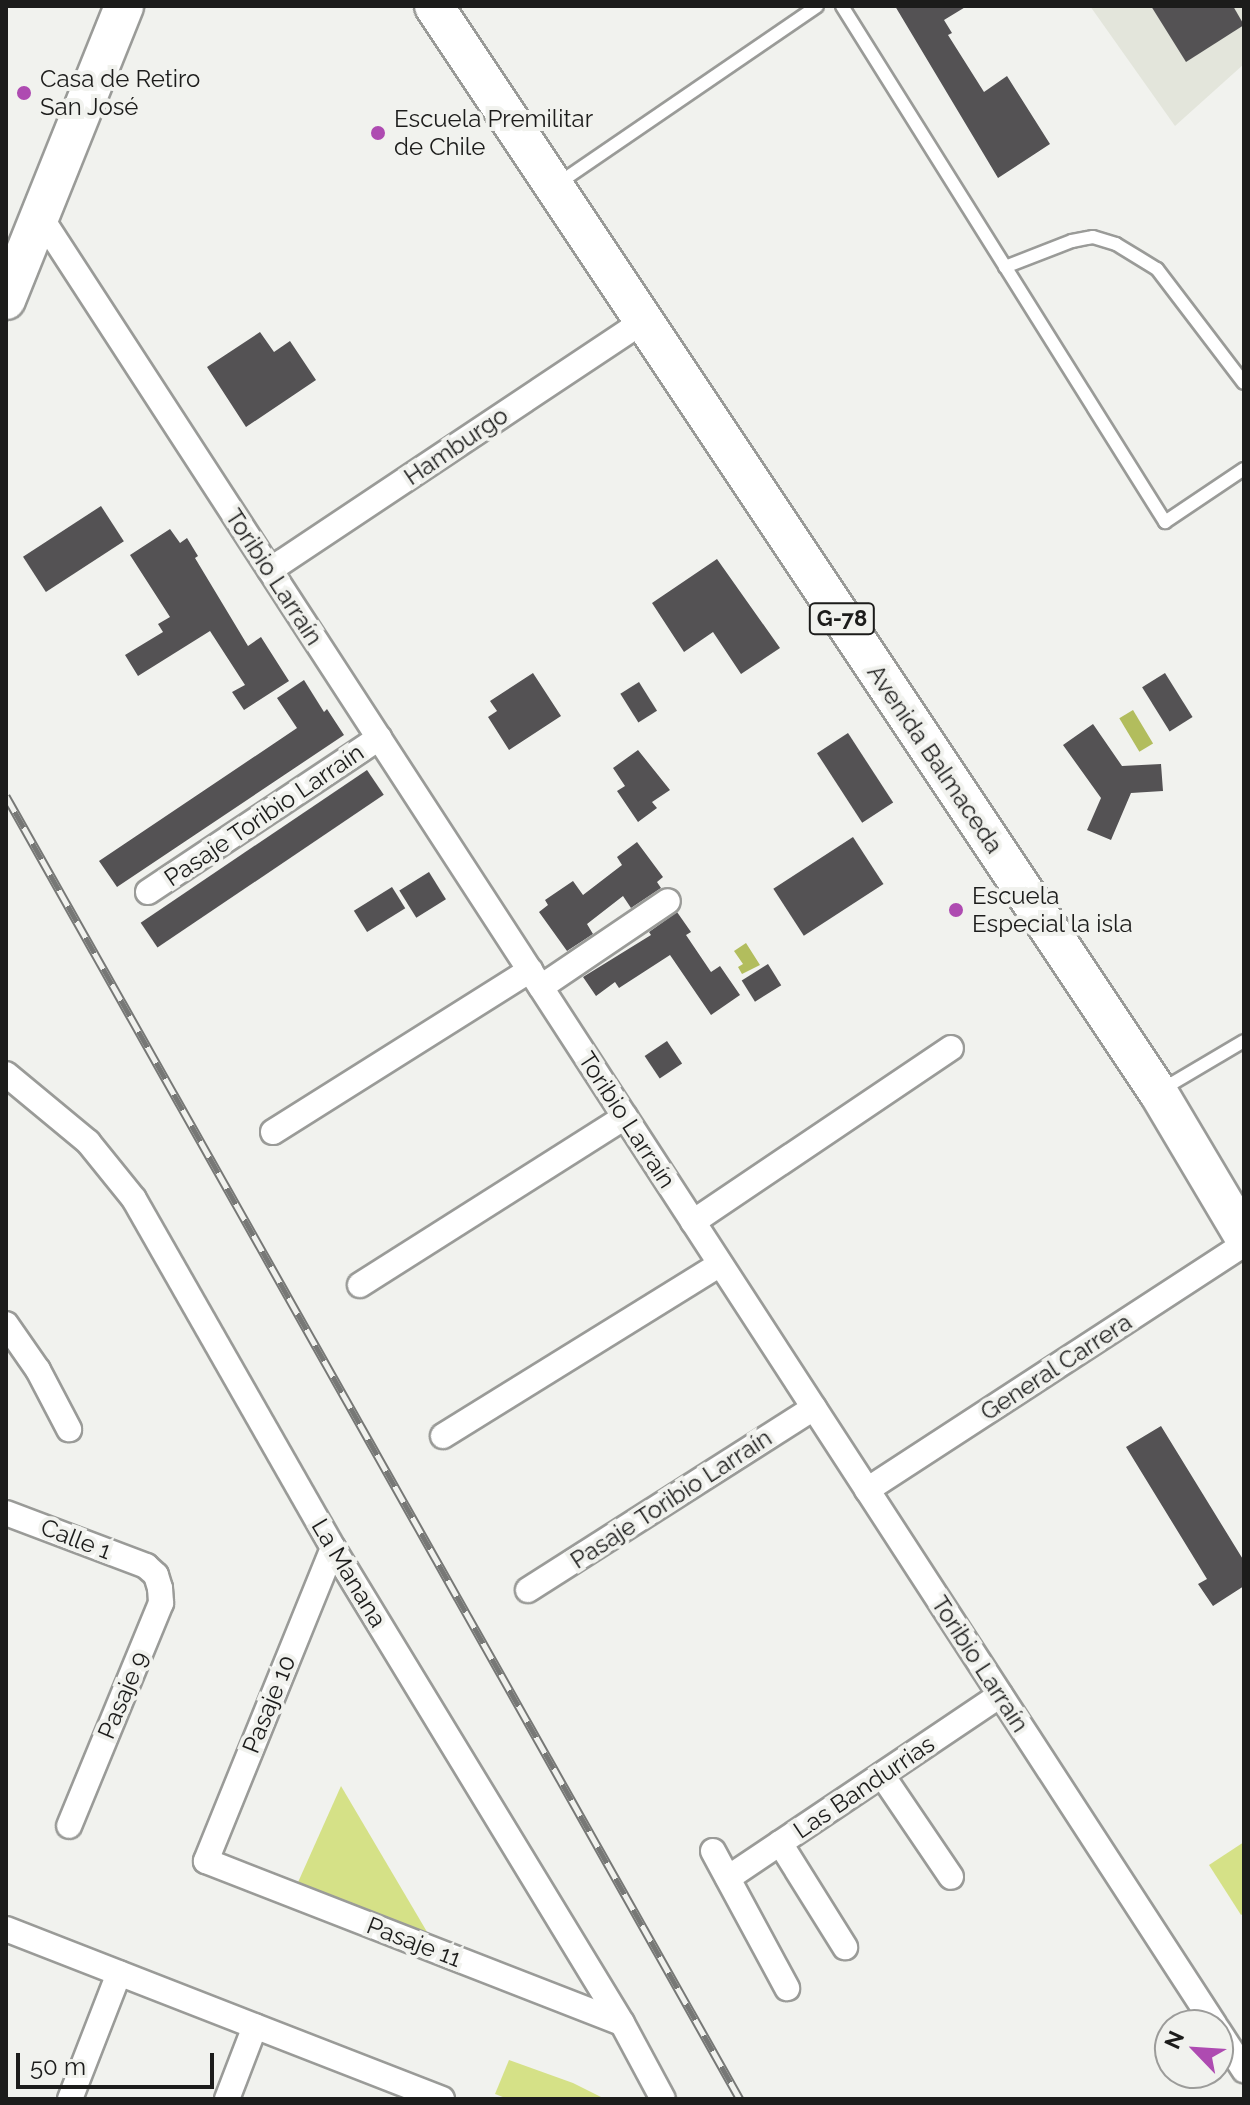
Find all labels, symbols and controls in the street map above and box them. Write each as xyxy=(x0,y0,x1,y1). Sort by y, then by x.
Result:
place label: Casa de Retiro San José xyxy=(40,65,200,121)
marker: Casa de Retiro San José xyxy=(15,84,33,102)
place label: Escuela Premilitar de Chile xyxy=(394,105,593,161)
marker: Escuela Premilitar de Chile xyxy=(369,124,387,142)
street label: Hamburgo xyxy=(399,401,513,491)
street label: Toribio Larraín xyxy=(219,504,329,650)
road number: G-78 xyxy=(808,601,876,637)
street label: Avenida Balmaceda xyxy=(861,659,1009,859)
street label: Pasaje Toribio Larraín xyxy=(159,737,369,893)
place label: Escuela Especial la isla xyxy=(972,882,1133,938)
marker: Escuela Especial la isla xyxy=(947,901,965,919)
street label: Toribio Larraín xyxy=(572,1047,682,1193)
street label: General Carrera xyxy=(975,1307,1137,1427)
street label: Pasaje Toribio Larraín xyxy=(565,1423,777,1575)
street label: Calle 1 xyxy=(37,1512,115,1566)
street label: La Manana xyxy=(305,1514,393,1632)
street label: Toribio Larraín xyxy=(925,1591,1035,1737)
street label: Pasaje 9 xyxy=(92,1647,154,1743)
street label: Pasaje 10 xyxy=(236,1651,302,1757)
street label: Las Bandurrias xyxy=(788,1729,940,1845)
street label: Pasaje 11 xyxy=(363,1911,465,1973)
north arrow xyxy=(1154,2009,1234,2089)
text: N xyxy=(1159,2027,1189,2053)
scale bar xyxy=(20,2037,218,2087)
text: 50 m xyxy=(30,2052,86,2081)

